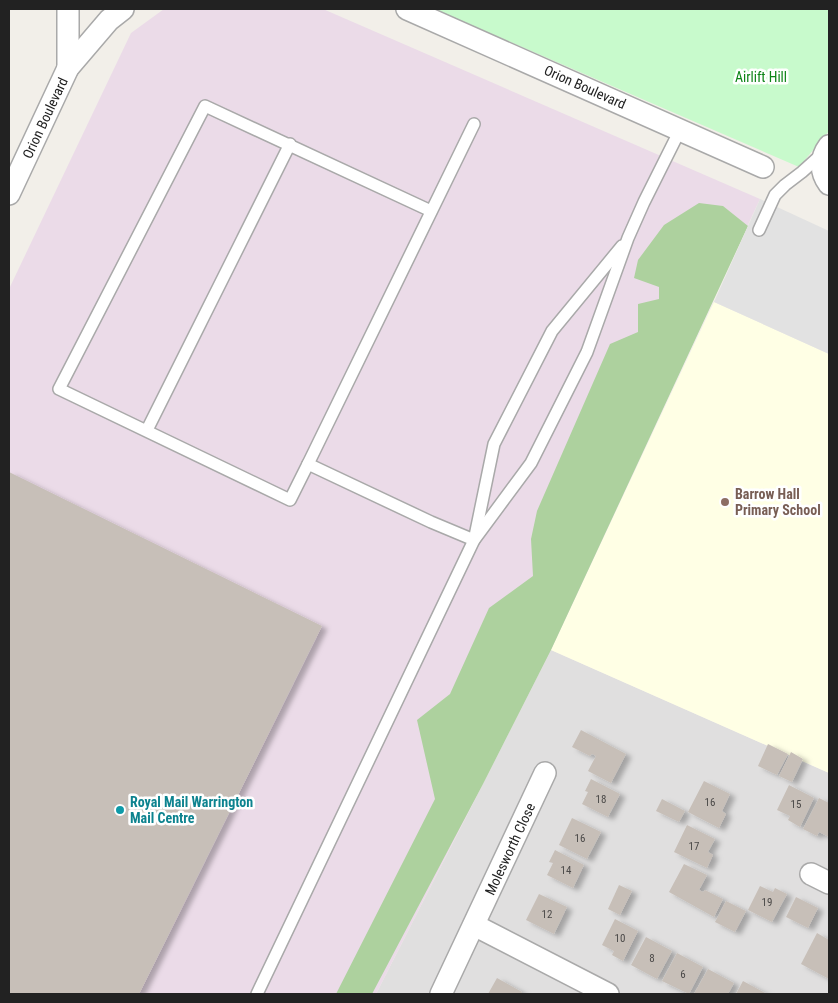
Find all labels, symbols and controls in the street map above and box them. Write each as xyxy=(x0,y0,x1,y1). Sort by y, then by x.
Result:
street label: Orion Boulevard xyxy=(542,62,628,112)
park label: Airlift Hill xyxy=(735,69,787,85)
street label: Orion Boulevard xyxy=(19,75,71,161)
place label: Barrow Hall Primary School xyxy=(735,486,821,518)
marker: Barrow Hall Primary School xyxy=(719,496,731,508)
house number: 18 xyxy=(596,793,606,806)
place label: Royal Mail Warrington Mail Centre xyxy=(130,794,253,826)
house number: 16 xyxy=(705,796,715,809)
house number: 15 xyxy=(791,798,801,811)
street label: Molesworth Close xyxy=(482,800,539,898)
marker: Royal Mail Warrington Mail Centre xyxy=(114,804,126,816)
house number: 16 xyxy=(575,832,585,845)
house number: 17 xyxy=(689,840,699,853)
house number: 14 xyxy=(561,864,572,877)
house number: 19 xyxy=(762,896,772,909)
house number: 12 xyxy=(542,908,552,921)
house number: 10 xyxy=(615,932,625,945)
house number: 8 xyxy=(649,952,655,965)
house number: 6 xyxy=(680,968,686,981)

